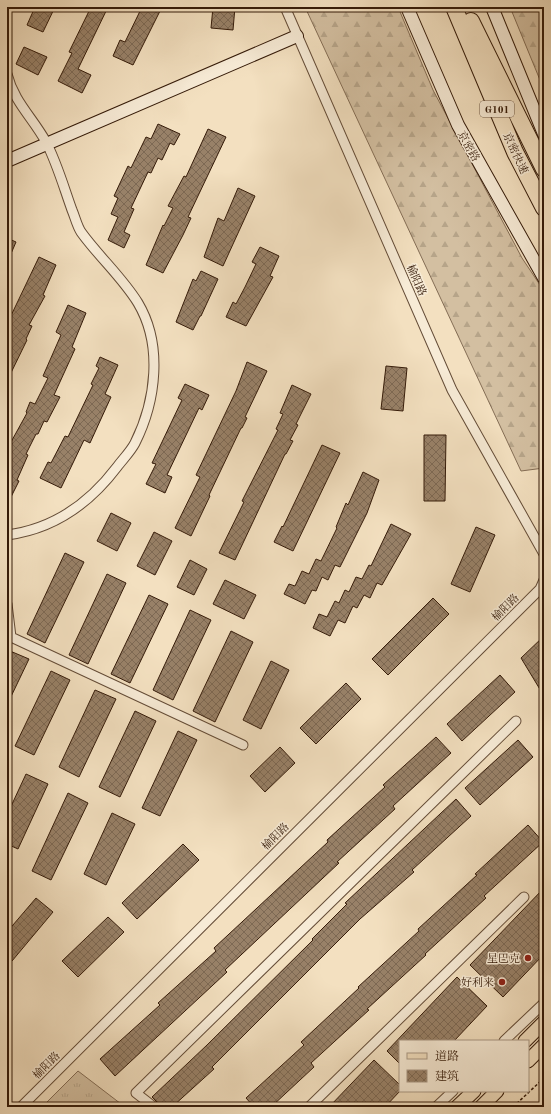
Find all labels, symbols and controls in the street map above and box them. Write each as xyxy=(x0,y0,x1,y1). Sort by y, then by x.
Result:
road number: G101 xyxy=(480,101,514,117)
street label: 京密路 xyxy=(455,129,482,164)
street label: 京密快速 xyxy=(500,131,531,176)
street label: 榆阳路 xyxy=(404,262,429,298)
street label: 榆阳路 xyxy=(489,591,522,624)
street label: 榆阳路 xyxy=(259,820,292,853)
place label: 星巴克 xyxy=(487,952,520,965)
marker: 星巴克 xyxy=(523,953,533,963)
place label: 好利来 xyxy=(461,976,494,989)
marker: 好利来 xyxy=(497,977,507,987)
legend xyxy=(399,1040,529,1092)
street label: 榆阳路 xyxy=(30,1049,63,1082)
text: 道路 xyxy=(435,1049,459,1063)
text: 建筑 xyxy=(435,1069,459,1083)

